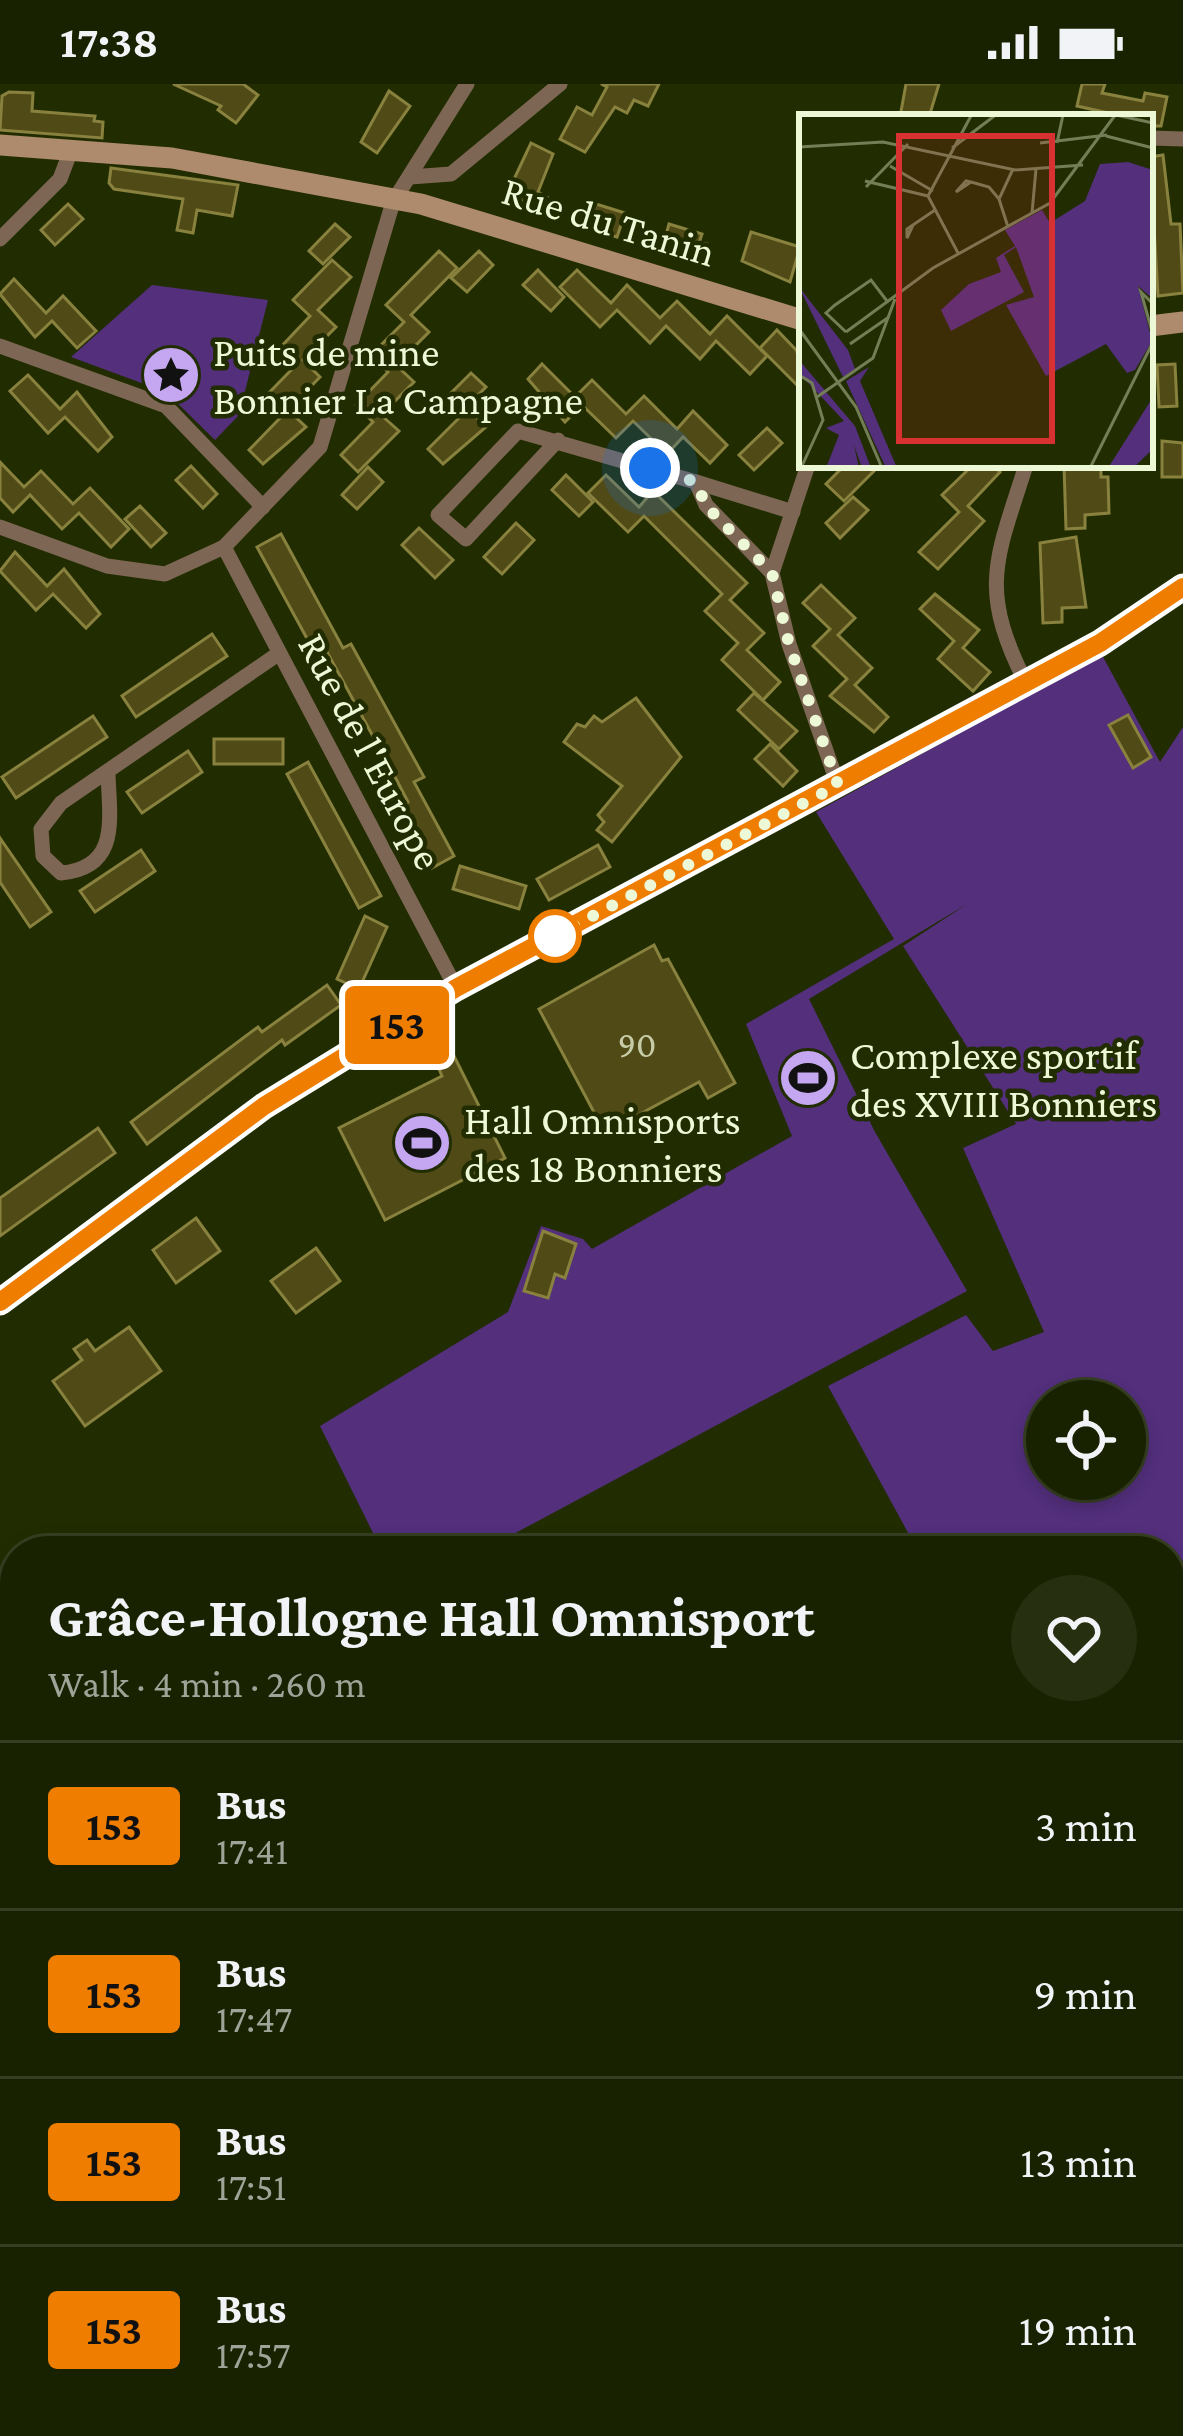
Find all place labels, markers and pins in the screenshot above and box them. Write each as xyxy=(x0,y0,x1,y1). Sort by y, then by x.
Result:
place label: Puits de mine Bonnier La Campagne xyxy=(213,328,583,423)
place icon: Puits de mine Bonnier La Campagne xyxy=(140,344,202,406)
unlabelled marker xyxy=(530,911,580,961)
place label: Complexe sportif des XVIII Bonniers xyxy=(850,1031,1158,1126)
sports icon: Complexe sportif des XVIII Bonniers xyxy=(777,1047,839,1109)
place label: Hall Omnisports des 18 Bonniers xyxy=(464,1096,741,1191)
sports icon: Hall Omnisports des 18 Bonniers xyxy=(391,1112,453,1174)

